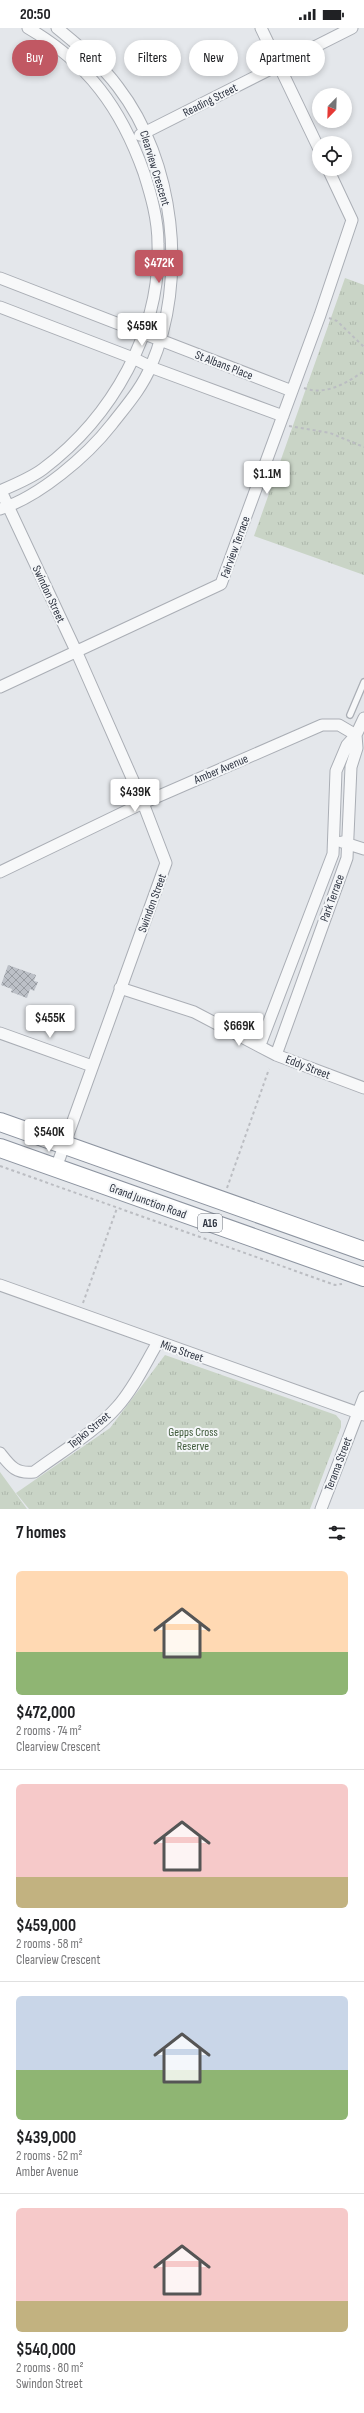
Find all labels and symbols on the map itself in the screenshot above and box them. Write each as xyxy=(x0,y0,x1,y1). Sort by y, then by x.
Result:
street label: Reading Street xyxy=(180,80,240,121)
north arrow xyxy=(312,88,352,128)
street label: Clearview Crescent xyxy=(136,129,173,208)
pin: $472K xyxy=(131,250,187,284)
pin: $459K xyxy=(114,313,170,347)
street label: St Albans Place xyxy=(193,348,255,383)
pin: $1.1M xyxy=(239,461,295,495)
street label: Fairview Terrace xyxy=(217,514,254,580)
street label: Swindon Street xyxy=(29,563,68,626)
street label: Amber Avenue xyxy=(191,751,251,788)
pin: $439K xyxy=(107,779,163,813)
street label: Swindon Street xyxy=(135,871,170,935)
street label: Park Terrace xyxy=(317,872,348,924)
pin: $455K xyxy=(22,1005,78,1039)
pin: $669K xyxy=(211,1013,267,1047)
street label: Eddy Street xyxy=(283,1052,333,1083)
pin: $540K xyxy=(21,1119,77,1153)
street label: Grand Junction Road xyxy=(107,1181,189,1222)
road number: A16 xyxy=(198,1214,222,1232)
street label: Mira Street xyxy=(158,1337,206,1366)
street label: Tepko Street xyxy=(65,1408,114,1452)
park label: Gepps Cross Reserve xyxy=(168,1425,218,1454)
street label: Terama Street xyxy=(321,1435,356,1493)

